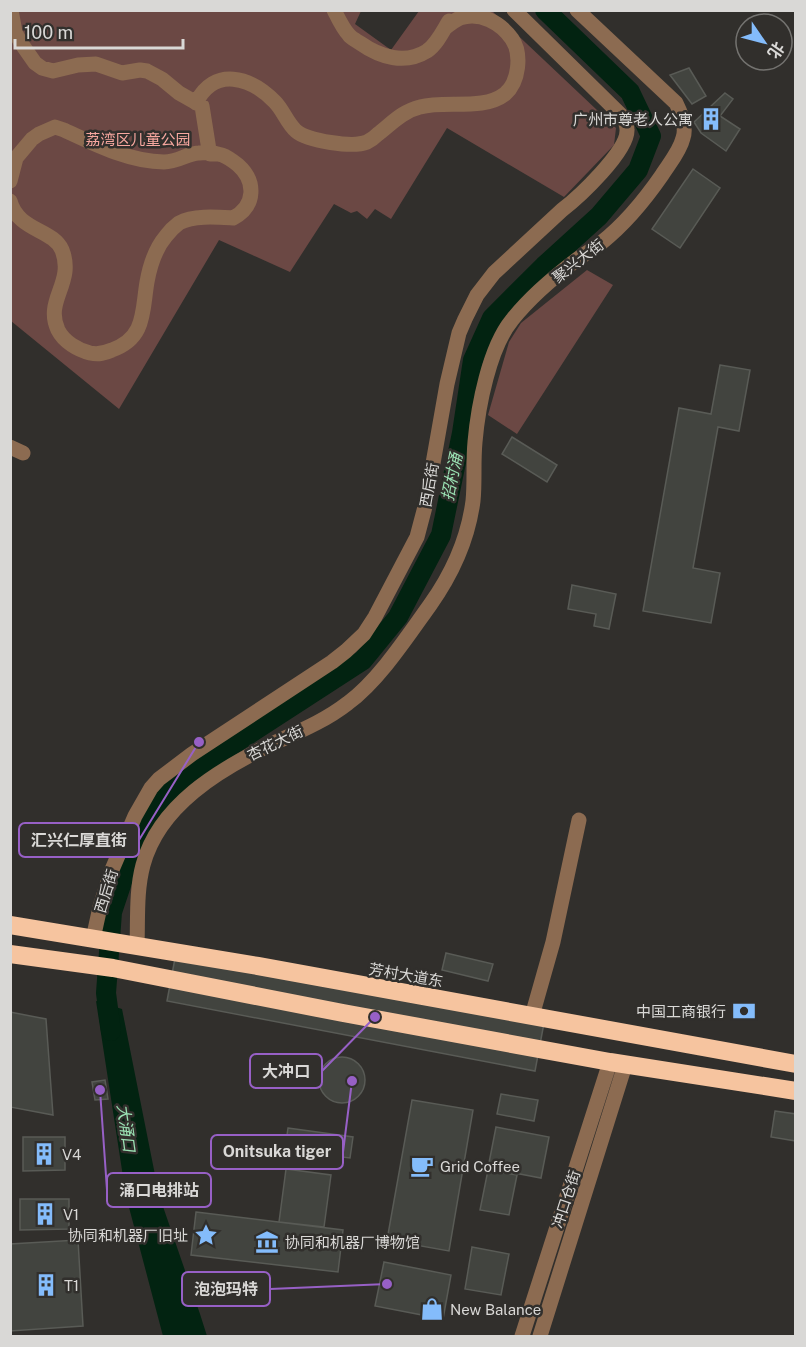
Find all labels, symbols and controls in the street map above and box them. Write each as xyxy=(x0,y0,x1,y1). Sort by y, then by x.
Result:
scale bar xyxy=(15,12,183,50)
north arrow xyxy=(734,12,794,72)
text: 100 m xyxy=(24,22,73,43)
text: 北 xyxy=(764,38,788,62)
building icon: 广州市尊老人公寓 xyxy=(698,106,724,132)
place label: 广州市尊老人公寓 xyxy=(573,111,693,128)
park label: 荔湾区儿童公园 xyxy=(85,131,191,148)
street label: 聚兴大街 xyxy=(549,236,607,286)
water label: 招村涌 xyxy=(438,450,466,502)
street label: 西后街 xyxy=(417,461,441,509)
street label: 杏花大街 xyxy=(244,722,306,764)
callout: 汇兴仁厚直街 xyxy=(19,823,139,857)
text: 汇兴仁厚直街 xyxy=(31,831,127,850)
street label: 西后街 xyxy=(91,867,121,915)
street label: 芳村大道东 xyxy=(368,960,444,990)
bank icon: 中国工商银行 xyxy=(731,998,757,1024)
place label: 中国工商银行 xyxy=(636,1003,726,1020)
callout: 大冲口 xyxy=(250,1054,322,1088)
text: 大冲口 xyxy=(262,1062,310,1081)
water label: 大涌口 xyxy=(113,1103,139,1154)
callout: Onitsuka tiger xyxy=(211,1135,343,1169)
building icon: V4 xyxy=(31,1141,57,1167)
text: Onitsuka tiger xyxy=(223,1142,332,1161)
place label: V4 xyxy=(62,1146,82,1163)
cafe icon: Grid Coffee xyxy=(409,1153,435,1179)
place label: Grid Coffee xyxy=(440,1158,520,1175)
street label: 冲口仓街 xyxy=(549,1168,583,1230)
callout: 涌口电排站 xyxy=(107,1173,211,1207)
text: 涌口电排站 xyxy=(119,1181,199,1200)
building icon: V1 xyxy=(32,1201,58,1227)
place label: V1 xyxy=(63,1206,79,1223)
place icon: 协同和机器厂旧址 xyxy=(193,1222,219,1248)
place label: 协同和机器厂旧址 xyxy=(68,1227,188,1244)
museum icon: 协同和机器厂博物馆 xyxy=(254,1229,280,1255)
place label: 协同和机器厂博物馆 xyxy=(285,1234,420,1251)
building icon: T1 xyxy=(33,1272,59,1298)
callout: 泡泡玛特 xyxy=(182,1272,270,1306)
place label: T1 xyxy=(64,1277,79,1294)
text: 泡泡玛特 xyxy=(194,1280,258,1299)
shop icon: New Balance xyxy=(419,1296,445,1322)
place label: New Balance xyxy=(450,1301,541,1318)

